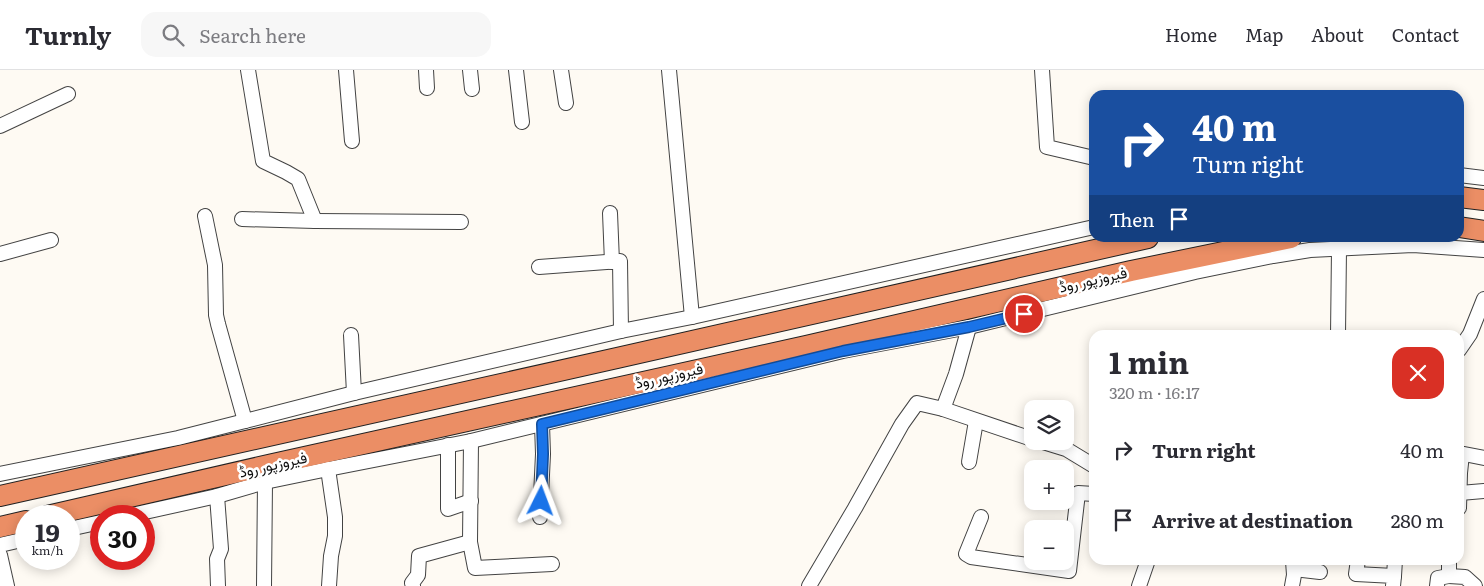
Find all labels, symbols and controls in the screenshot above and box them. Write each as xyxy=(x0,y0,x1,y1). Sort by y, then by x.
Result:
search box xyxy=(141,12,491,57)
text: Turnly xyxy=(25,17,111,52)
icon: search xyxy=(159,21,187,49)
text: Search here xyxy=(199,21,306,49)
text: Home xyxy=(1165,21,1217,48)
text: Map xyxy=(1245,21,1283,48)
text: About xyxy=(1311,21,1364,48)
text: Contact xyxy=(1392,21,1459,48)
text: 40 m xyxy=(1192,100,1277,152)
icon: right xyxy=(1109,110,1174,175)
text: Turn right xyxy=(1192,147,1304,180)
text: Then xyxy=(1109,205,1155,233)
icon: arrive xyxy=(1165,205,1193,233)
street label: فیروزپور روڈ xyxy=(1056,260,1129,298)
pin xyxy=(1003,293,1045,335)
icon: arrive xyxy=(1010,300,1038,328)
text: 1 min xyxy=(1109,339,1189,383)
button: close xyxy=(1392,347,1444,399)
street label: فیروزپور روڈ xyxy=(632,356,705,394)
text: 320 m · 16:17 xyxy=(1109,380,1200,404)
map controls xyxy=(1024,400,1074,570)
button: layers xyxy=(1024,400,1074,450)
icon: right xyxy=(1109,436,1137,464)
text: Turn right xyxy=(1152,436,1256,464)
text: 40 m xyxy=(1400,436,1444,464)
street label: فیروزپور روڈ xyxy=(236,445,309,483)
button: + xyxy=(1024,460,1074,510)
position arrow xyxy=(514,474,566,526)
speed limit sign: 30 xyxy=(90,505,155,570)
icon: arrive xyxy=(1109,506,1137,534)
text: Arrive at destination xyxy=(1152,506,1353,534)
text: 280 m xyxy=(1391,506,1444,534)
text: 19 xyxy=(35,513,60,550)
button: − xyxy=(1024,520,1074,570)
text: km/h xyxy=(32,541,63,559)

